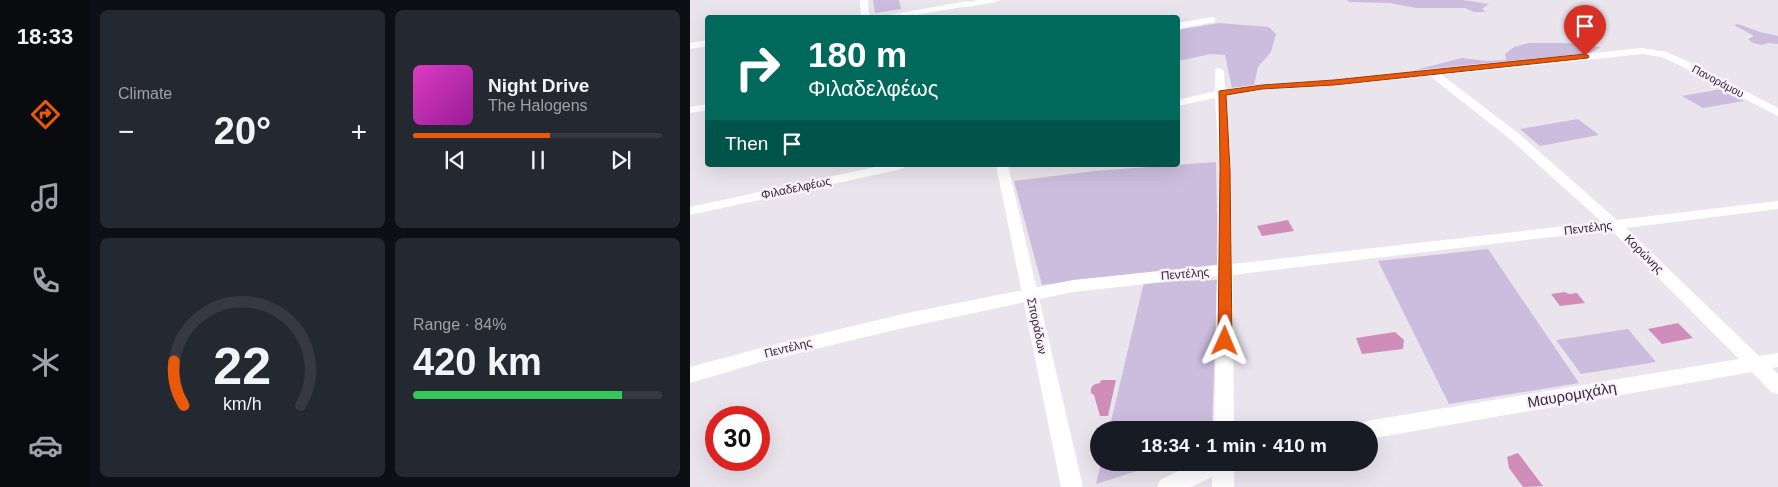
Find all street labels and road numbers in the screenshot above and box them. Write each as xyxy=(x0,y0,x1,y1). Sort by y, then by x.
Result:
street label: Πανοράμου xyxy=(1690,62,1746,100)
street label: Φιλαδελφέως xyxy=(760,174,832,202)
street label: Πεντέλης xyxy=(1563,218,1613,238)
street label: Κορώνης xyxy=(1622,232,1666,276)
street label: Πεντέλης xyxy=(1160,265,1210,283)
street label: Σποράδων xyxy=(1024,296,1050,356)
street label: Πεντέλης xyxy=(763,335,813,361)
street label: Μαυρομιχάλη xyxy=(1526,378,1618,411)

